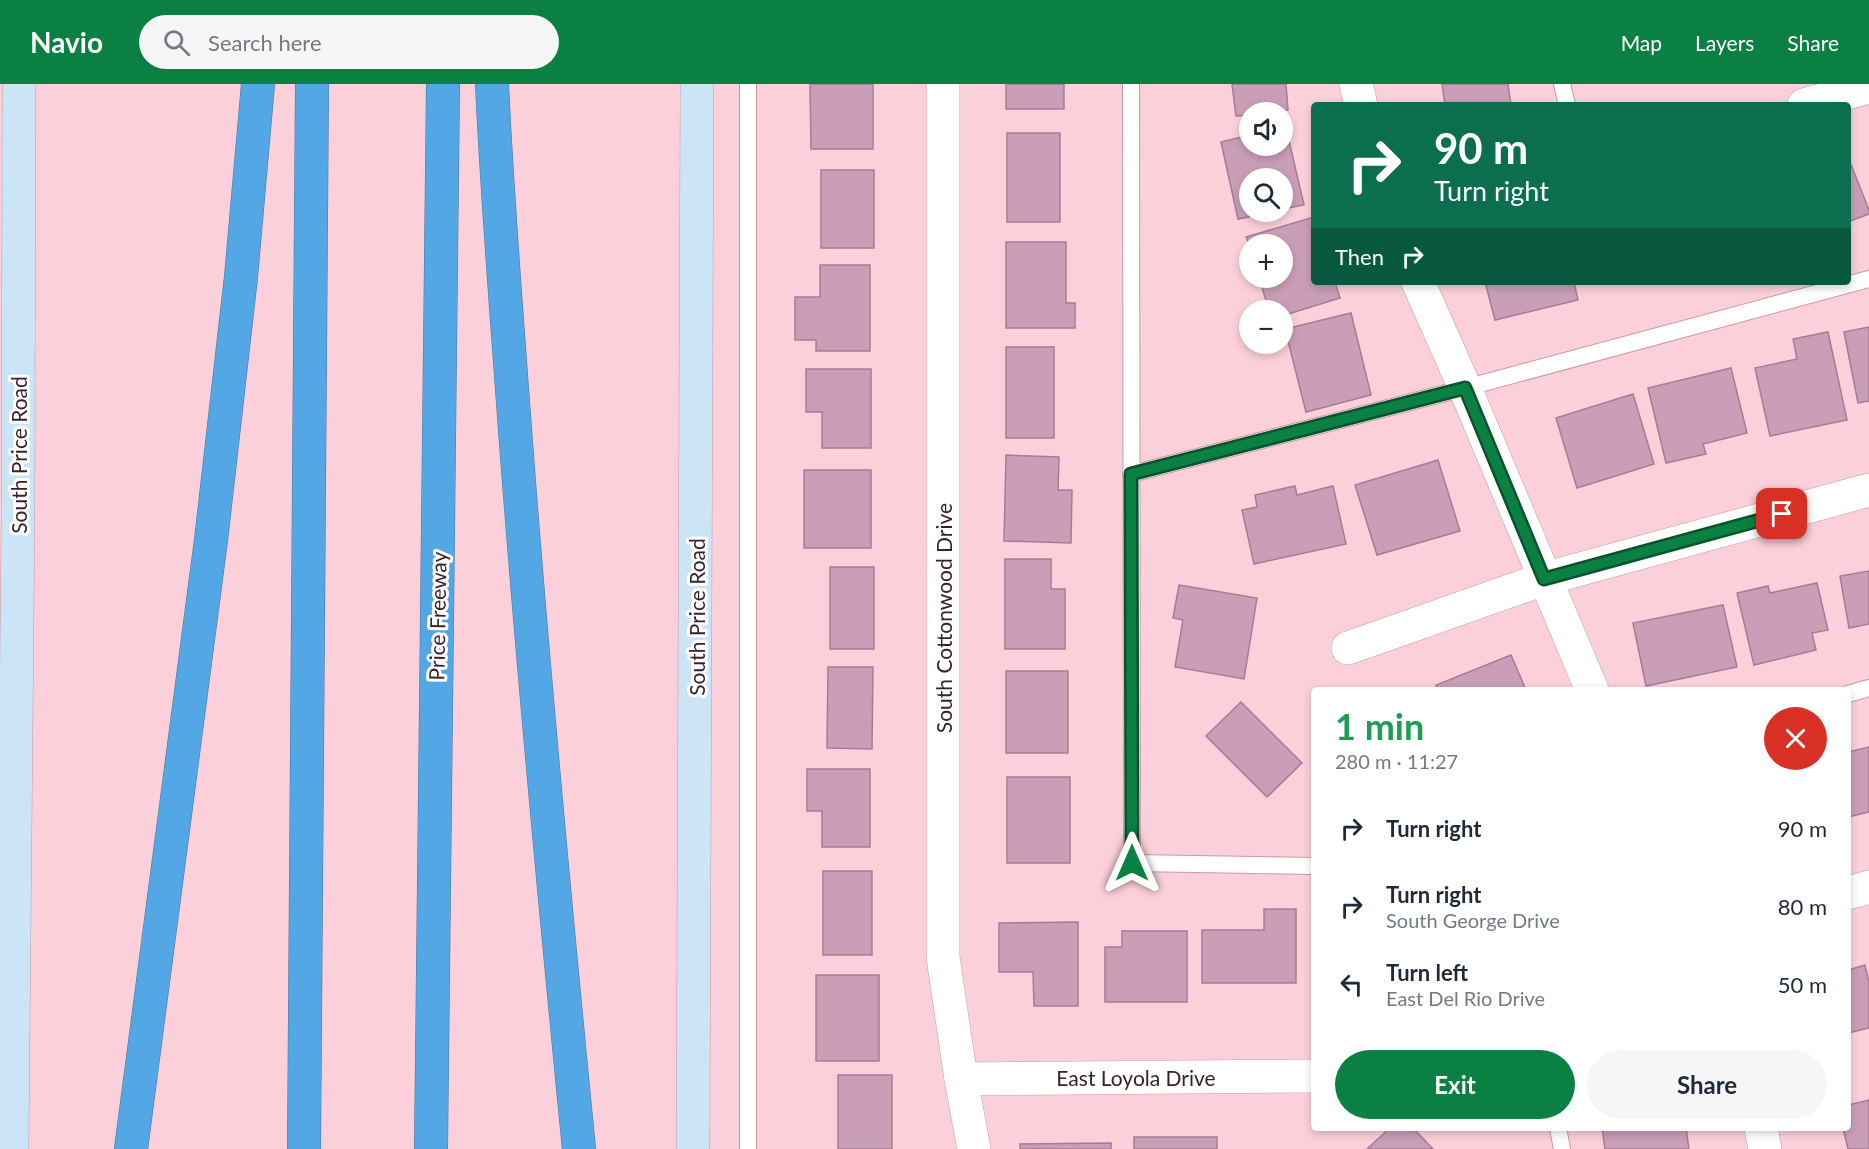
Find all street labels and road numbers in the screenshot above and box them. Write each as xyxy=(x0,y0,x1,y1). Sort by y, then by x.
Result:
street label: South Price Road xyxy=(6,376,31,534)
street label: South Cottonwood Drive xyxy=(931,503,956,733)
street label: South Price Road xyxy=(684,538,709,696)
street label: Price Freeway xyxy=(423,551,451,681)
street label: East Loyola Drive xyxy=(1056,1065,1216,1090)

